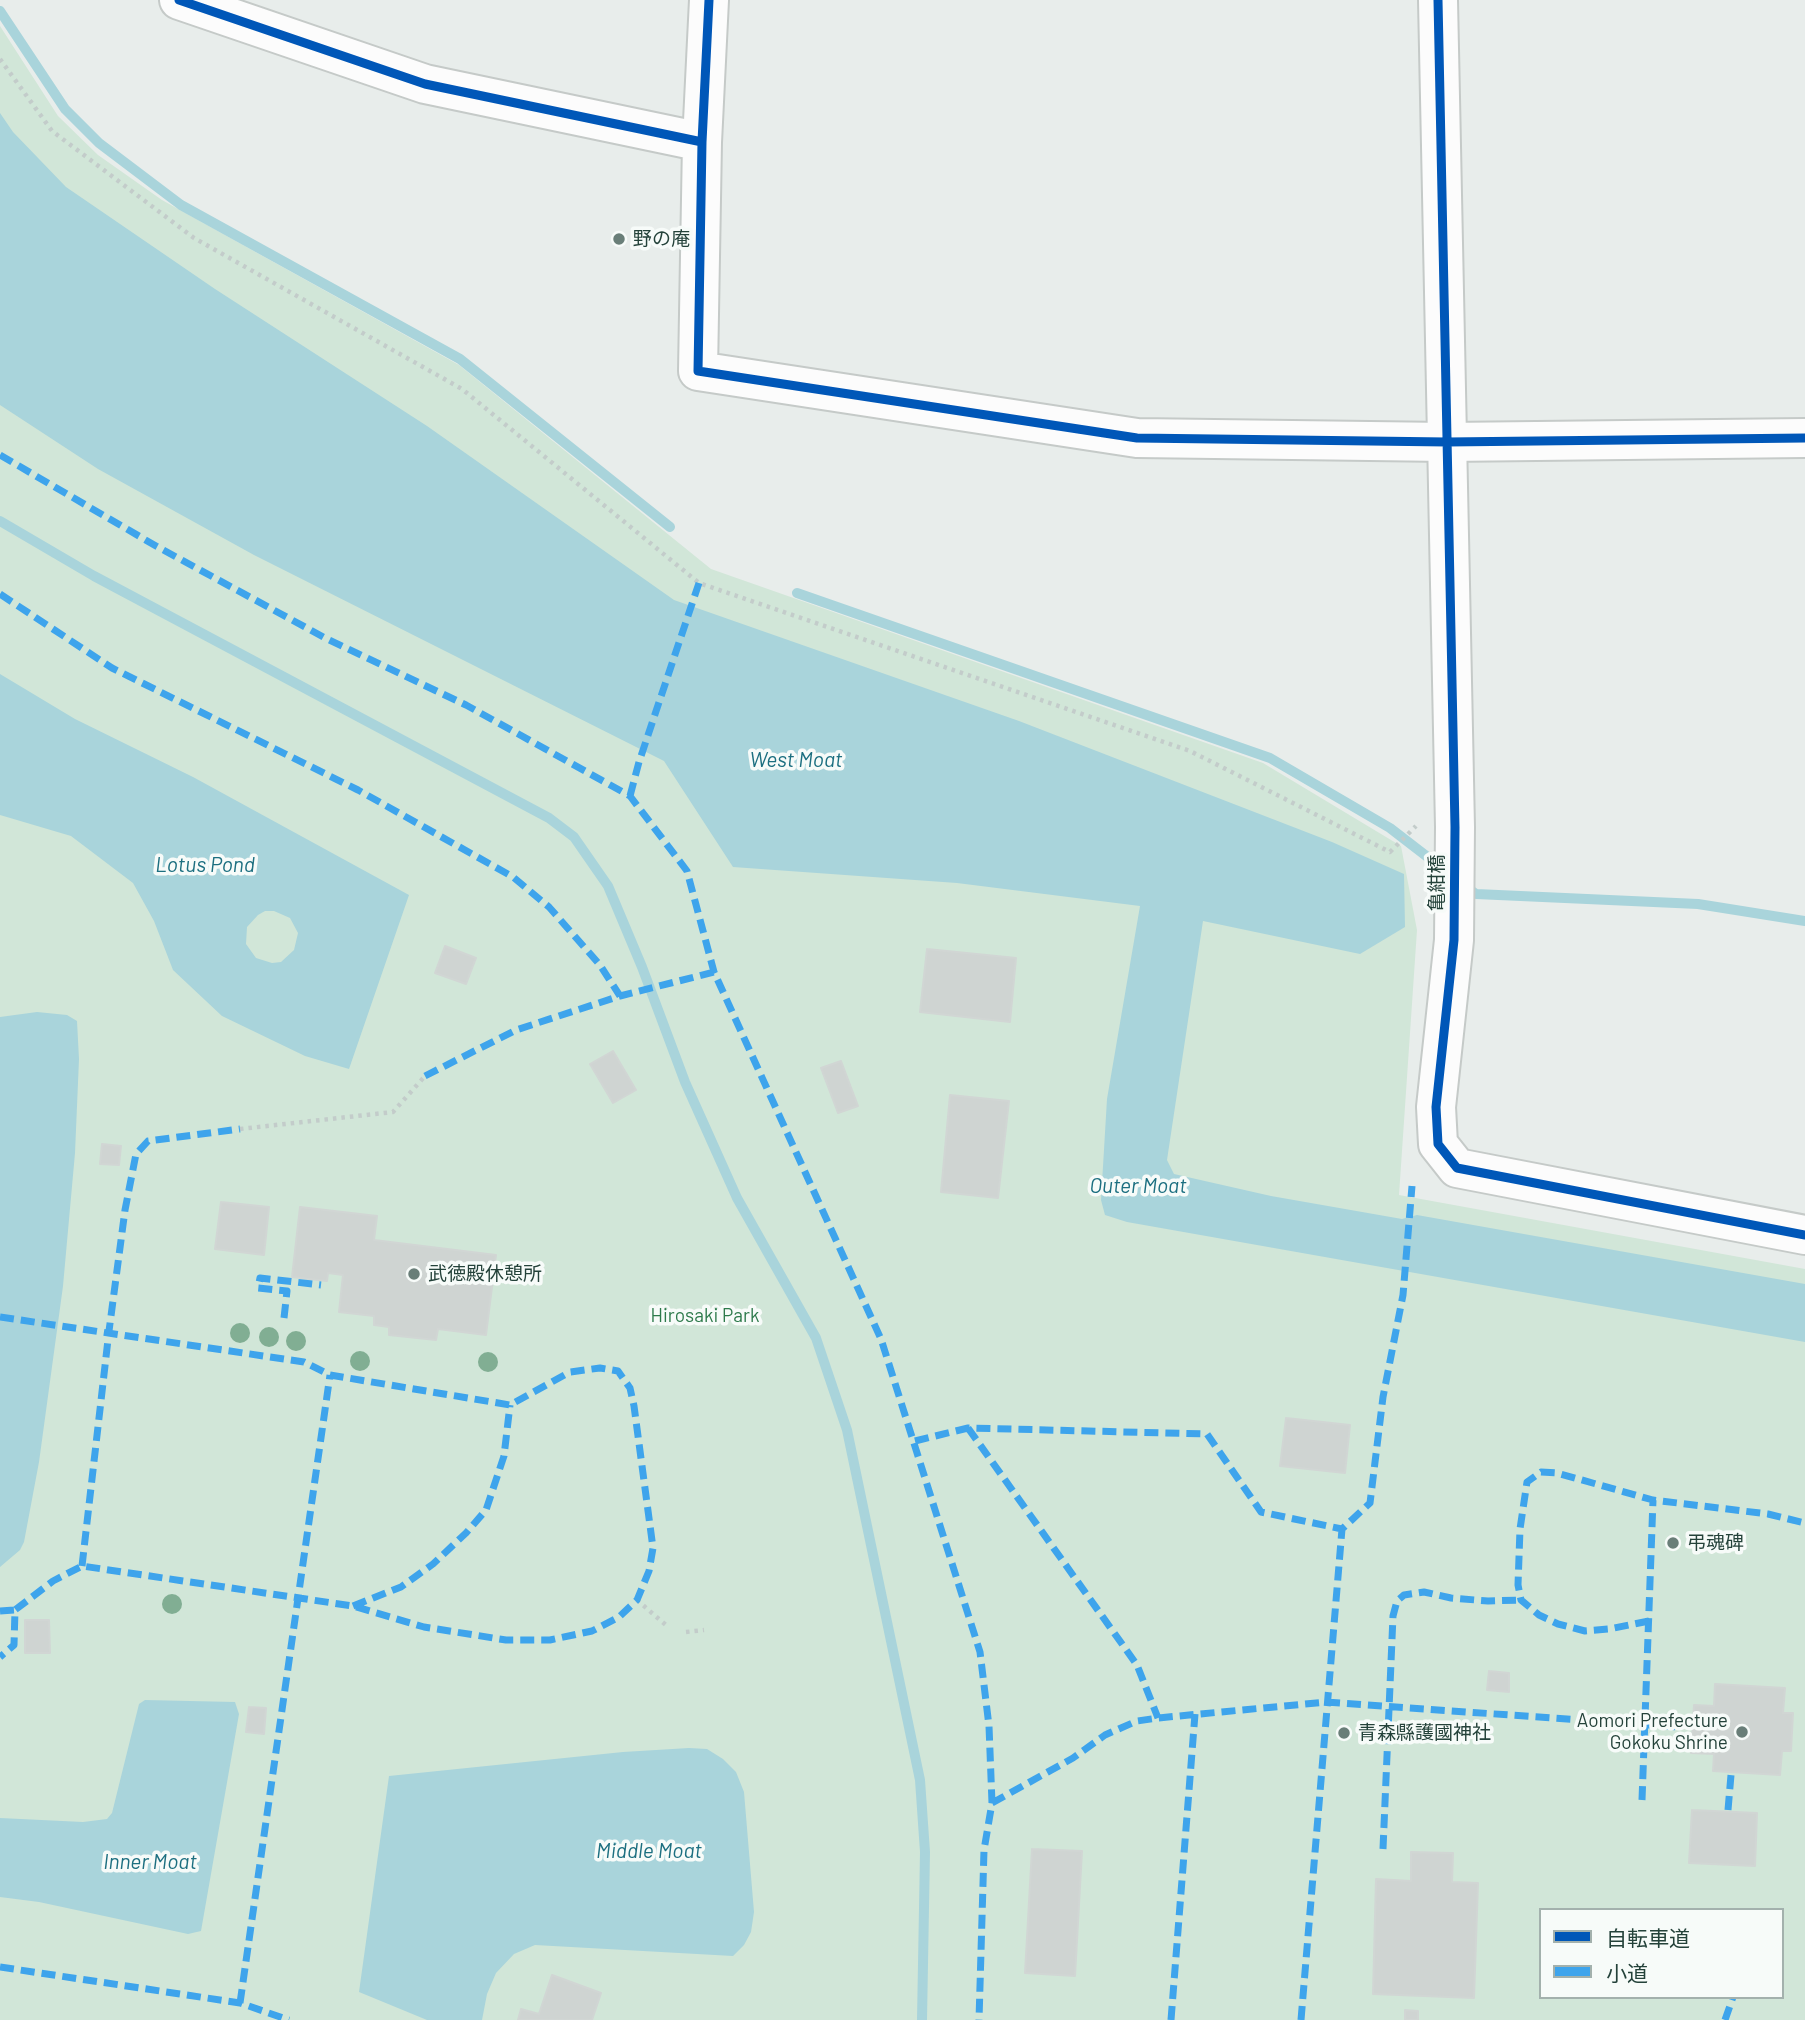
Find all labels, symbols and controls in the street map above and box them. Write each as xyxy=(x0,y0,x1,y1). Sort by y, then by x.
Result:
place label: 野の庵 xyxy=(633,228,690,250)
marker: 野の庵 xyxy=(611,231,627,247)
water label: West Moat xyxy=(749,747,843,773)
water label: Lotus Pond xyxy=(155,852,255,878)
street label: 亀紺橋 xyxy=(1426,855,1448,911)
water label: Outer Moat xyxy=(1089,1173,1187,1199)
place label: 武徳殿休憩所 xyxy=(428,1263,542,1285)
marker: 武徳殿休憩所 xyxy=(406,1266,422,1282)
park label: Hirosaki Park xyxy=(651,1305,759,1327)
place label: 弔魂碑 xyxy=(1687,1532,1744,1554)
marker: 弔魂碑 xyxy=(1665,1535,1681,1551)
place label: Aomori Prefecture Gokoku Shrine xyxy=(1577,1710,1728,1754)
place label: 青森縣護國神社 xyxy=(1358,1722,1491,1744)
marker: Aomori Prefecture Gokoku Shrine xyxy=(1734,1724,1750,1740)
marker: 青森縣護國神社 xyxy=(1336,1725,1352,1741)
water label: Middle Moat xyxy=(596,1838,702,1864)
water label: Inner Moat xyxy=(103,1849,197,1875)
legend xyxy=(1539,1908,1784,1999)
text: 自転車道 xyxy=(1606,1925,1690,1950)
text: 小道 xyxy=(1606,1960,1648,1985)

